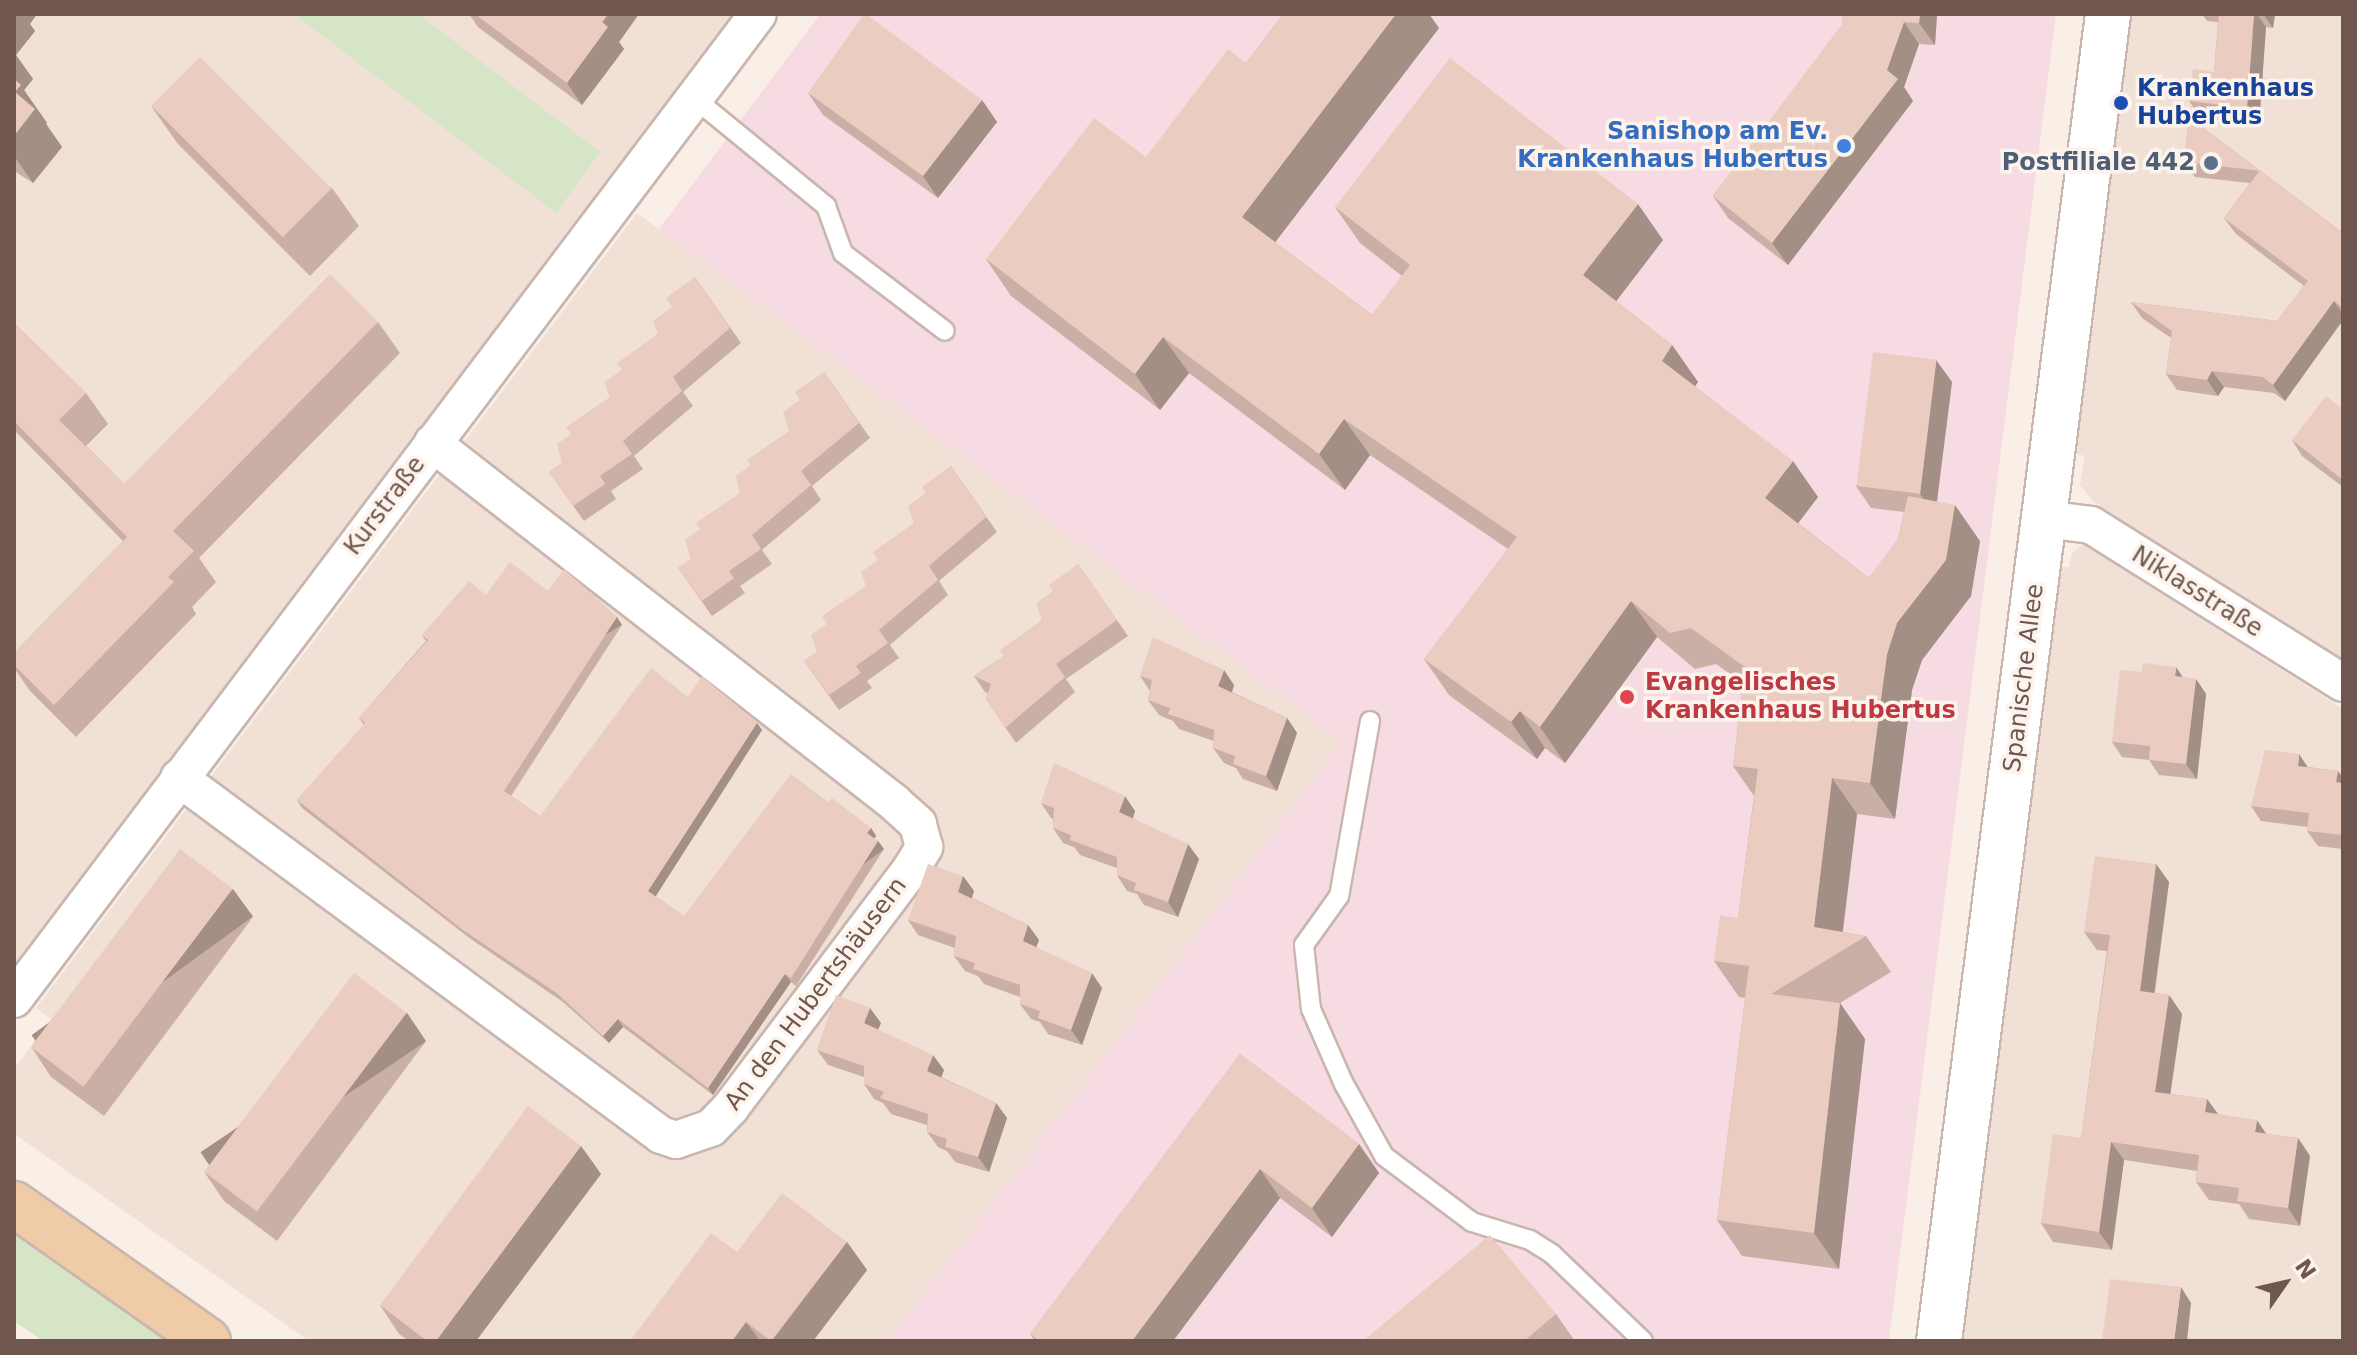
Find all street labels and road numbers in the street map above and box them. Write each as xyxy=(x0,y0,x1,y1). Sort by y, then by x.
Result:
street label: Kurstraße xyxy=(339,451,431,561)
street label: Niklasstraße xyxy=(2126,540,2268,644)
street label: Spanische Allee xyxy=(1998,582,2050,774)
street label: An den Hubertshäusern xyxy=(719,872,913,1116)

